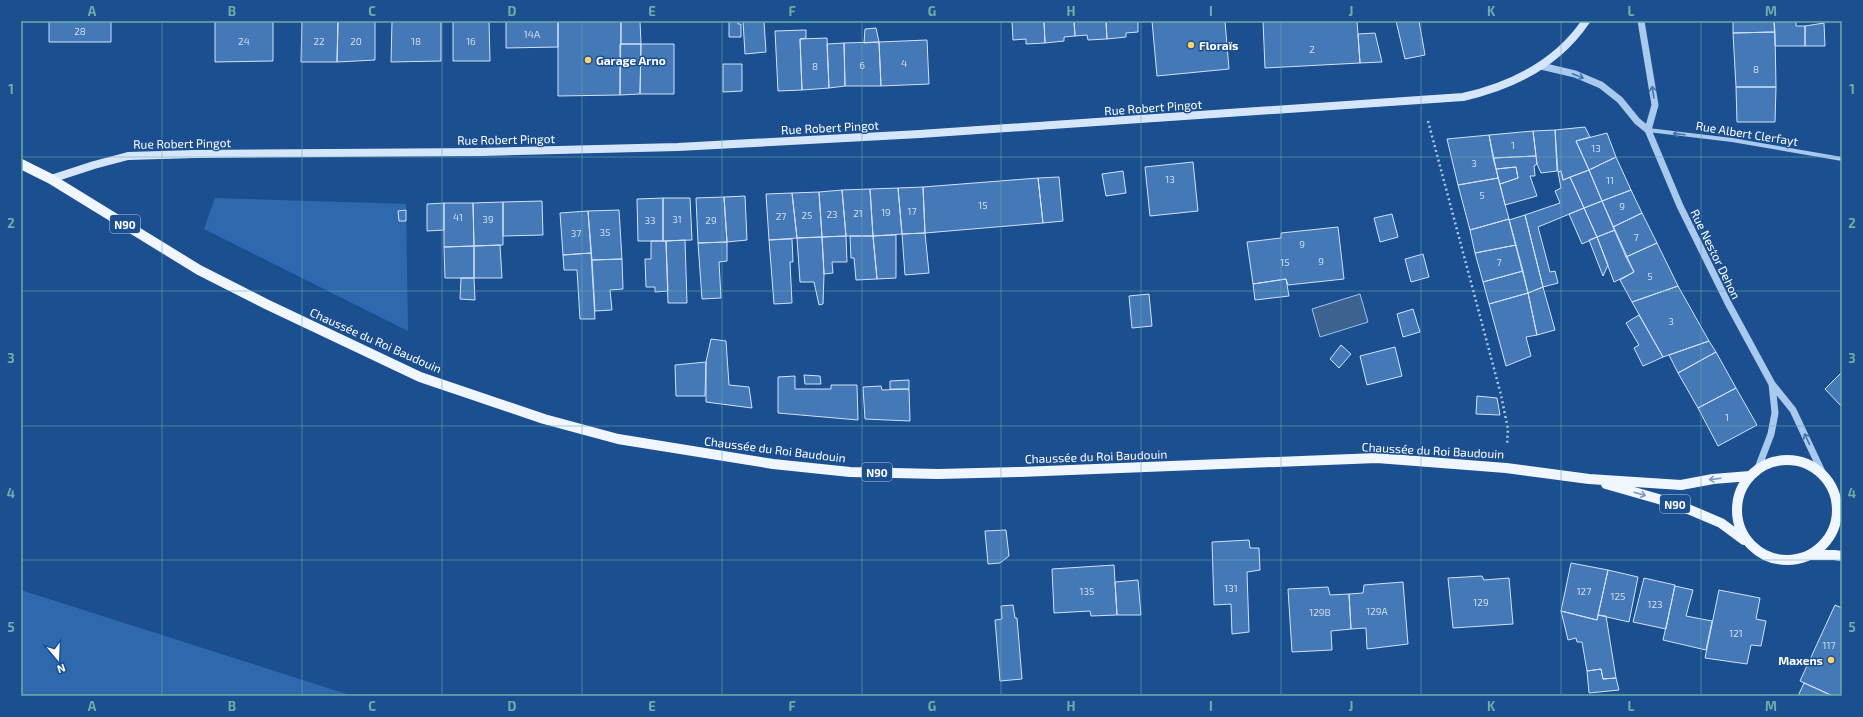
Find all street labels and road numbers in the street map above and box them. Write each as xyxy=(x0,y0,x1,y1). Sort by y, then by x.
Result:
street label: Rue Robert Pingot xyxy=(1104,97,1203,117)
street label: Rue Robert Pingot xyxy=(781,117,880,137)
street label: Rue Albert Clerfayt xyxy=(1695,118,1799,148)
street label: Rue Robert Pingot xyxy=(457,131,556,147)
street label: Rue Robert Pingot xyxy=(133,135,232,151)
street label: Rue Nestor Dehon xyxy=(1688,207,1744,301)
road number: N90 xyxy=(110,215,140,233)
street label: Chaussée du Roi Baudouin xyxy=(308,305,444,375)
street label: Chaussée du Roi Baudouin xyxy=(703,433,847,465)
street label: Chaussée du Roi Baudouin xyxy=(1361,439,1505,461)
street label: Chaussée du Roi Baudouin xyxy=(1025,447,1168,465)
road number: N90 xyxy=(862,463,892,481)
road number: N90 xyxy=(1660,495,1690,513)

